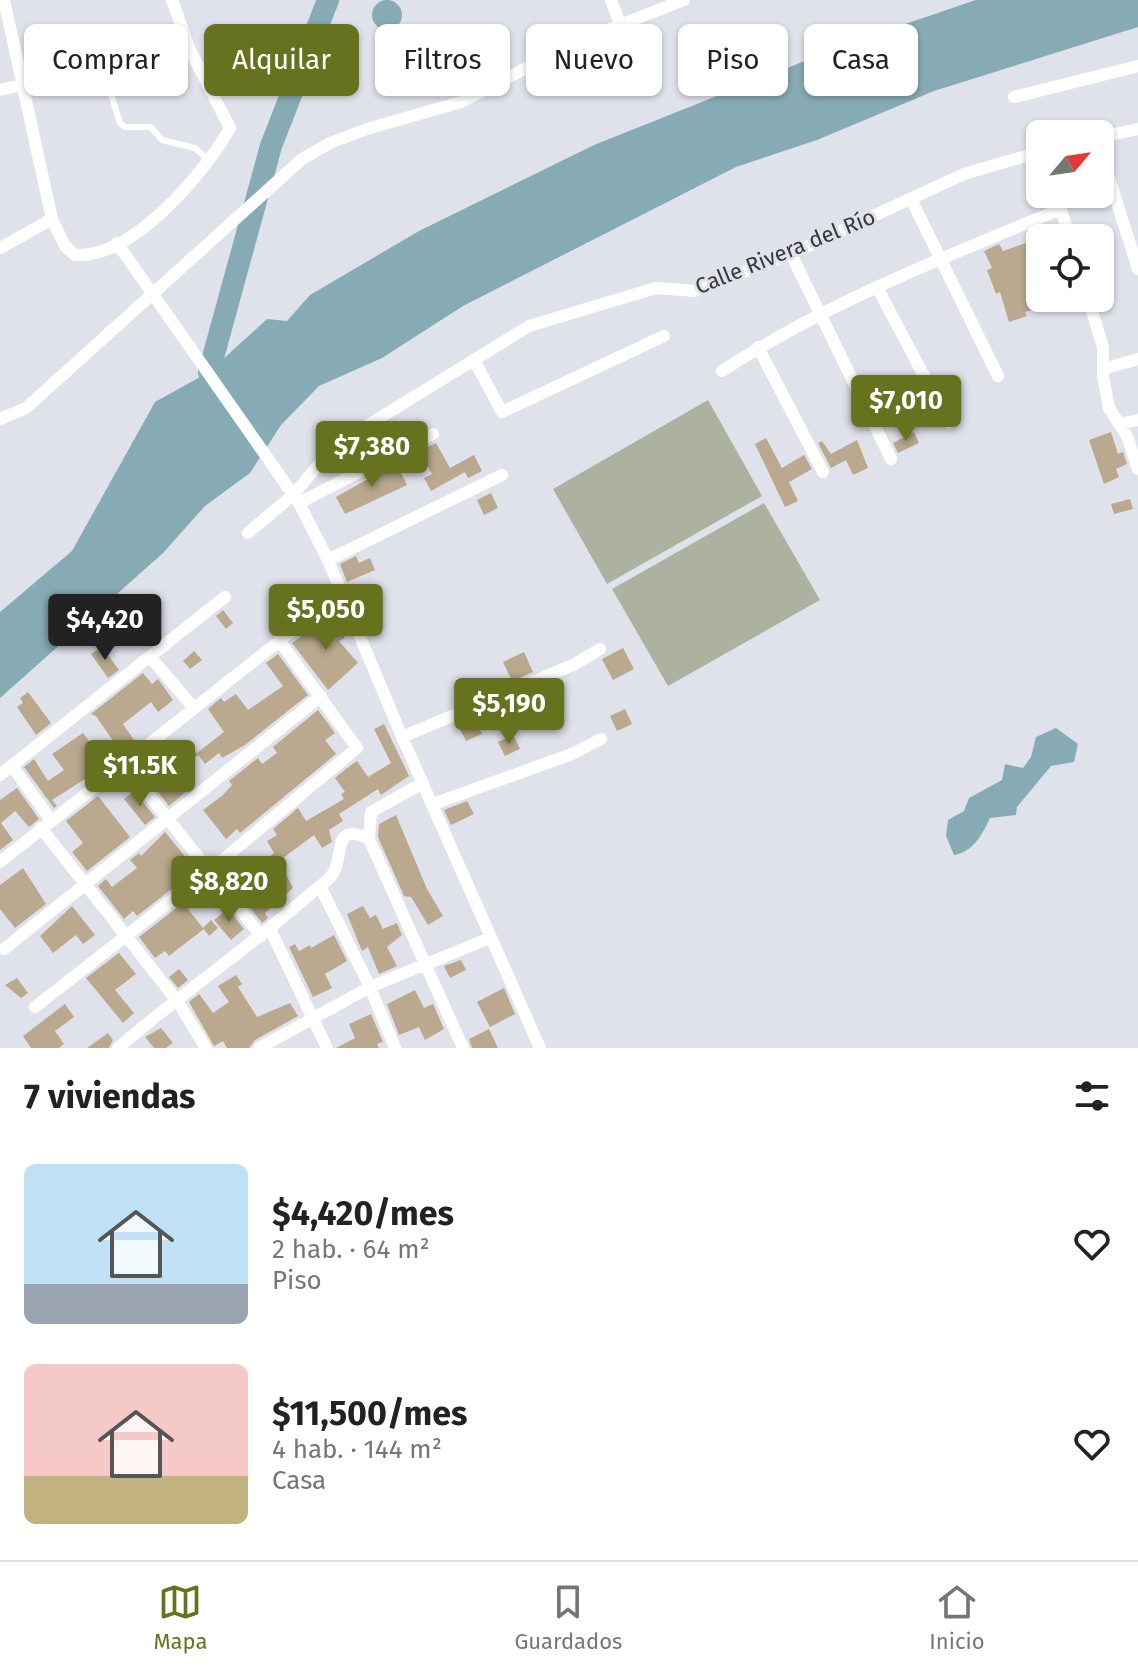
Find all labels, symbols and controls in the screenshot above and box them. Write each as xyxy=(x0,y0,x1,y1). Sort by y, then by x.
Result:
chip: Comprar xyxy=(24,24,188,96)
chip: Alquilar xyxy=(204,24,359,96)
chip: Filtros xyxy=(375,24,510,96)
chip: Nuevo xyxy=(526,24,662,96)
chip: Piso xyxy=(678,24,788,96)
chip: Casa xyxy=(804,24,918,96)
north arrow xyxy=(1026,120,1114,208)
map controls xyxy=(1026,120,1114,312)
street label: Calle Rivera del Río xyxy=(691,203,879,300)
button: locate xyxy=(1026,224,1114,312)
pin: $7,010 xyxy=(841,375,971,443)
text: $7,010 xyxy=(869,385,943,416)
pin: $7,380 xyxy=(307,421,437,489)
text: $7,380 xyxy=(334,431,410,462)
pin: $5,050 xyxy=(261,584,391,652)
pin: $4,420 xyxy=(40,594,170,662)
text: $5,050 xyxy=(287,594,365,625)
text: $4,420 xyxy=(66,604,144,635)
pin: $5,190 xyxy=(444,678,574,746)
text: $5,190 xyxy=(472,688,546,719)
pin: $11.5K xyxy=(75,740,205,808)
text: $11.5K xyxy=(103,750,177,781)
pin: $8,820 xyxy=(164,856,294,924)
text: $8,820 xyxy=(189,866,269,897)
icon: filters xyxy=(1070,1074,1114,1118)
text: 7 viviendas xyxy=(24,1076,196,1117)
text: $4,420/mes xyxy=(272,1193,454,1234)
icon: home xyxy=(88,1196,184,1292)
icon: heart xyxy=(1070,1222,1114,1266)
text: 2 hab. · 64 m² xyxy=(272,1234,430,1265)
text: Piso xyxy=(272,1265,322,1296)
text: $11,500/mes xyxy=(272,1393,467,1434)
icon: home xyxy=(88,1396,184,1492)
icon: heart xyxy=(1070,1422,1114,1466)
text: 4 hab. · 144 m² xyxy=(272,1434,442,1465)
text: Casa xyxy=(272,1465,326,1496)
tab: Mapa xyxy=(154,1580,207,1655)
tab: Guardados xyxy=(514,1580,622,1655)
tab: Inicio xyxy=(929,1580,984,1655)

